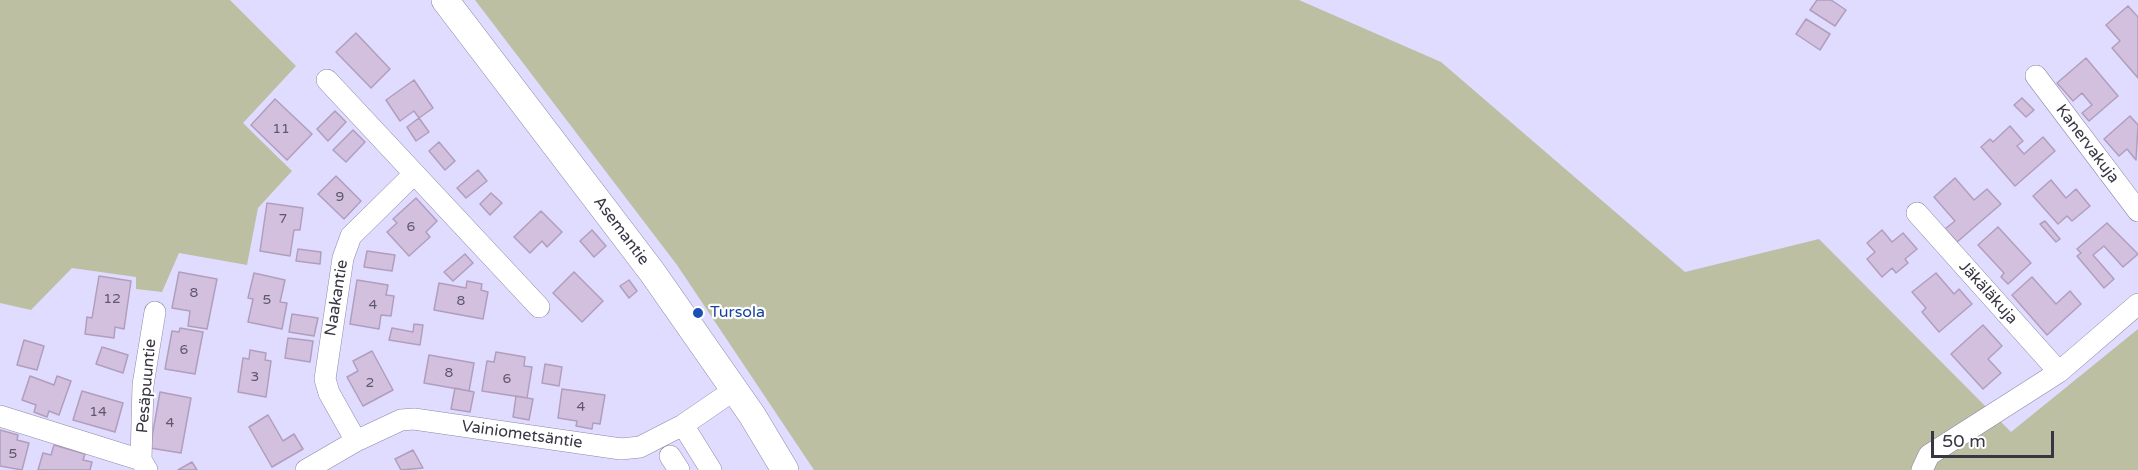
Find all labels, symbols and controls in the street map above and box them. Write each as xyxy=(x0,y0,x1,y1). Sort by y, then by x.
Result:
street label: Kanervakuja xyxy=(2051,101,2123,187)
house number: 11 xyxy=(272,121,290,137)
house number: 9 xyxy=(336,189,344,205)
street label: Asemantie xyxy=(589,193,653,269)
house number: 7 xyxy=(279,211,287,227)
house number: 6 xyxy=(407,219,415,235)
street label: Jäkäläkuja xyxy=(1955,257,2021,329)
street label: Naakantie xyxy=(321,258,353,338)
house number: 8 xyxy=(190,285,198,301)
house number: 12 xyxy=(103,291,121,307)
house number: 5 xyxy=(263,292,271,308)
house number: 8 xyxy=(457,293,465,309)
house number: 4 xyxy=(369,297,377,313)
place label: Tursola xyxy=(710,303,765,323)
marker: Tursola xyxy=(691,306,705,320)
street label: Pesäpuuntie xyxy=(133,338,161,434)
house number: 6 xyxy=(180,342,188,358)
house number: 8 xyxy=(445,365,453,381)
house number: 3 xyxy=(251,369,259,385)
house number: 6 xyxy=(503,371,511,387)
house number: 2 xyxy=(366,375,374,391)
house number: 4 xyxy=(577,399,585,415)
house number: 14 xyxy=(89,404,107,420)
house number: 4 xyxy=(166,415,174,431)
street label: Vainiometsäntie xyxy=(460,417,584,453)
scale bar xyxy=(1934,419,2057,457)
text: 50 m xyxy=(1942,430,1986,452)
house number: 5 xyxy=(9,446,17,462)

